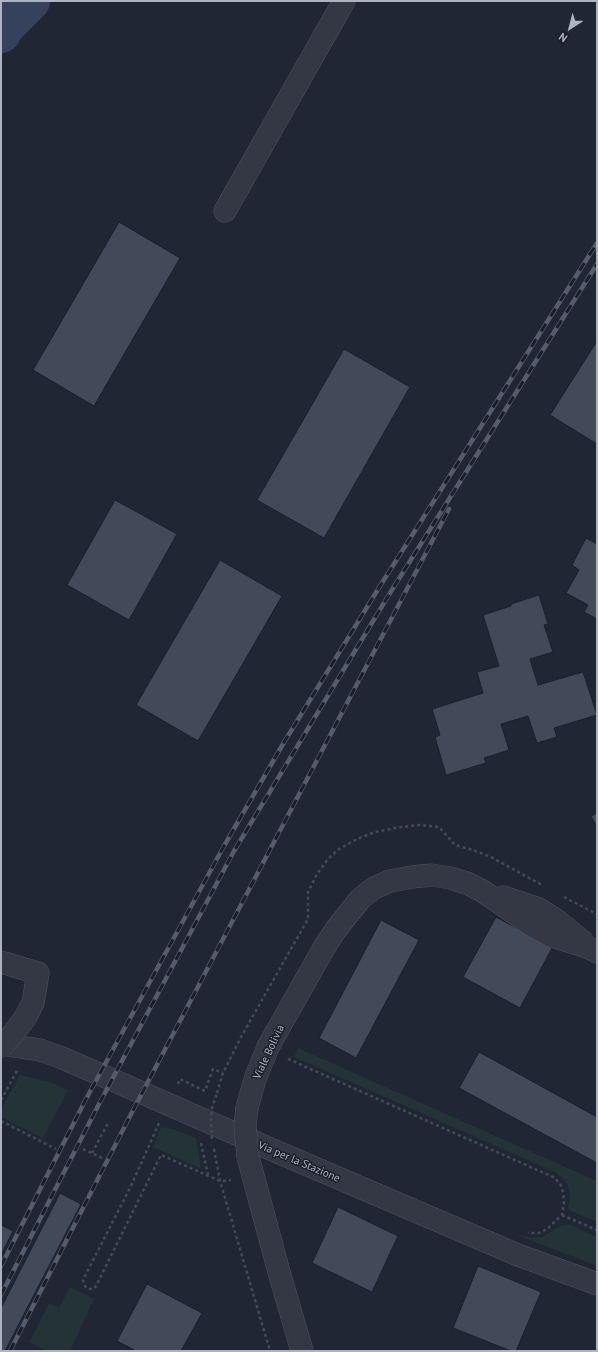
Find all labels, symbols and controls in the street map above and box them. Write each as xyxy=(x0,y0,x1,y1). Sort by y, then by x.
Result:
north arrow xyxy=(550,8,590,48)
text: N xyxy=(556,30,570,46)
street label: Viale Bolivia xyxy=(251,1023,287,1081)
street label: Via per la Stazione xyxy=(256,1139,342,1185)

